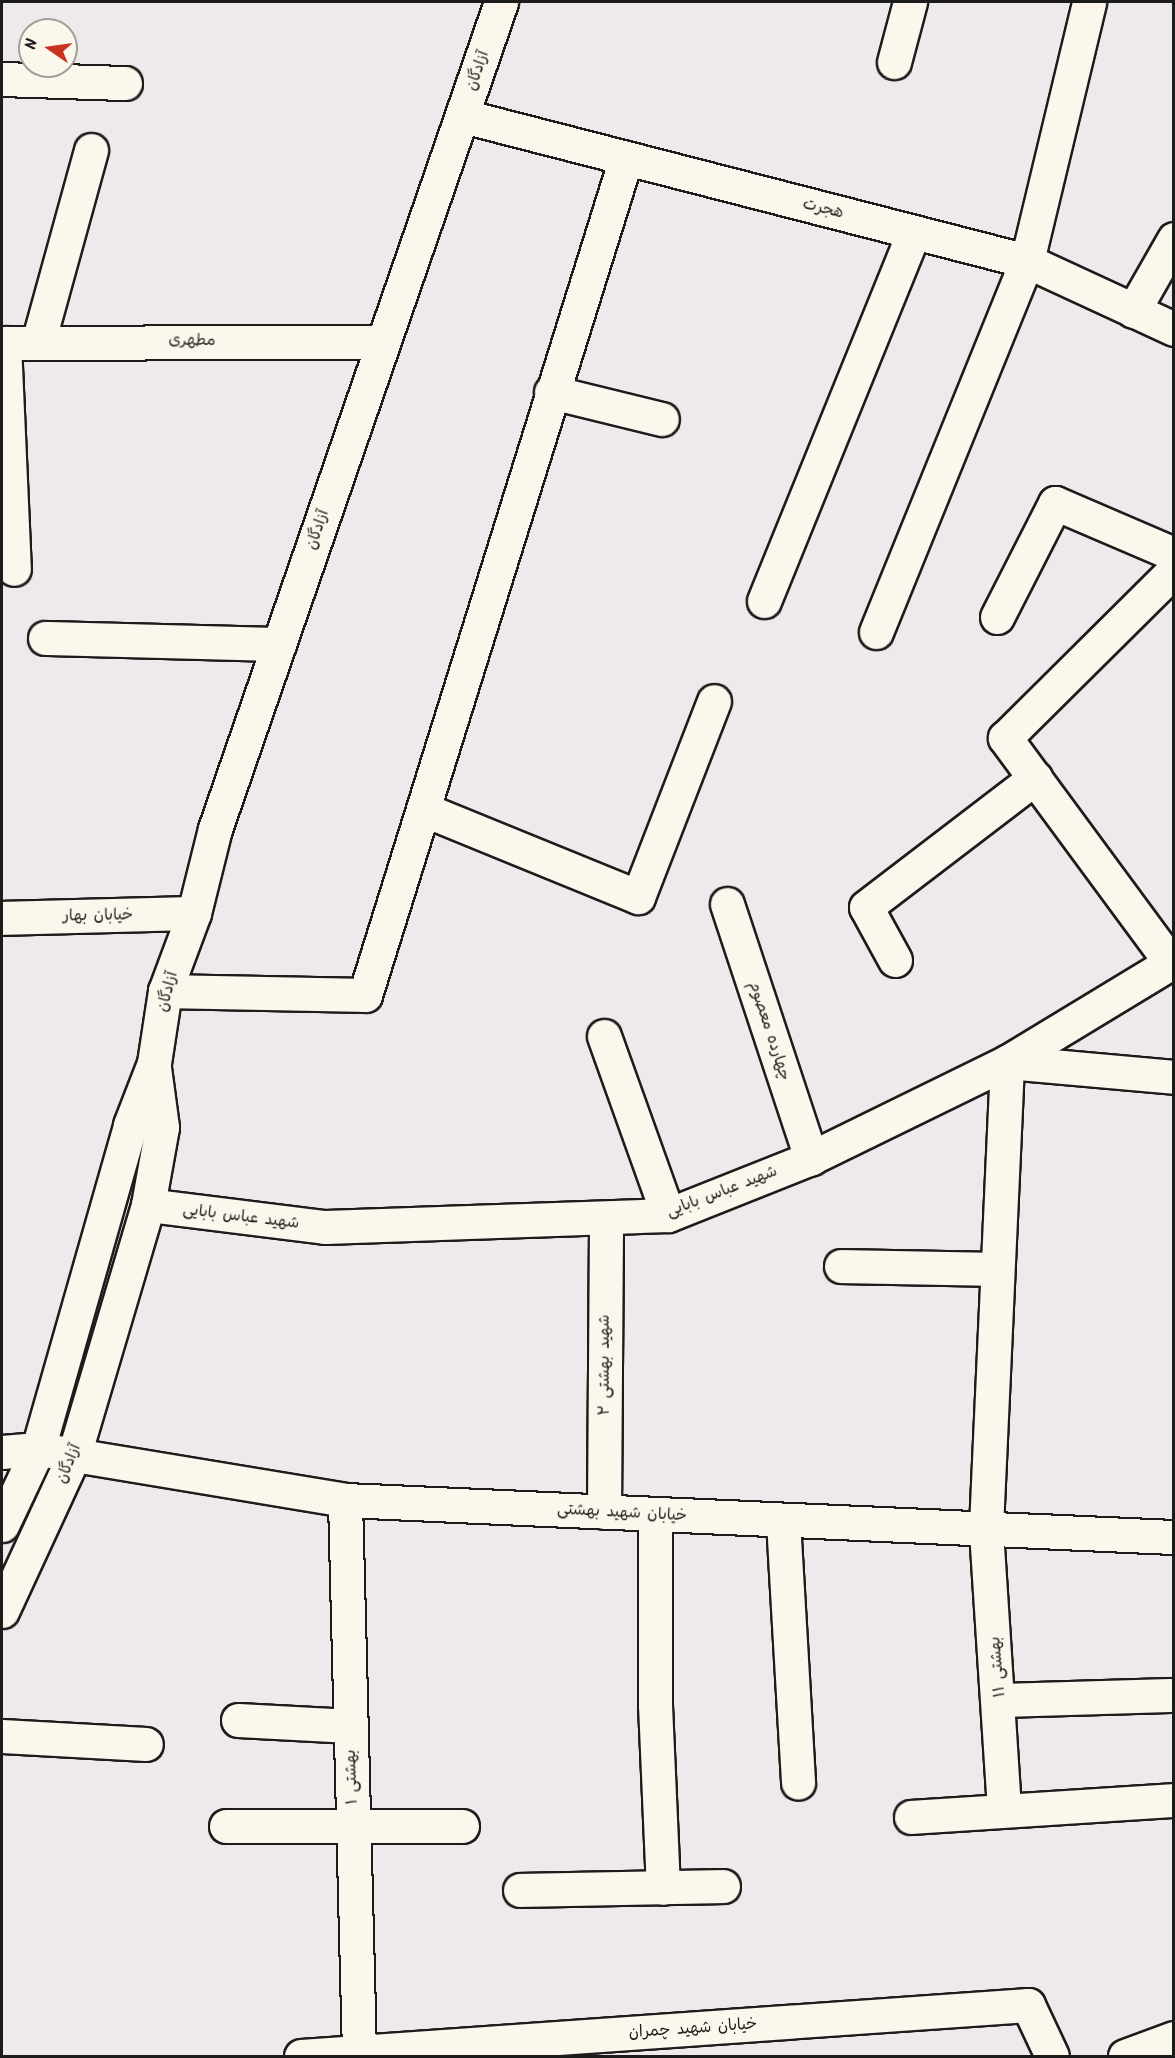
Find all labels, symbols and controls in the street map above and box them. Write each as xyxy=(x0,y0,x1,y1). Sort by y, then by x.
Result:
north arrow xyxy=(18,18,78,78)
text: N xyxy=(19,37,45,52)
street label: آزادگان xyxy=(462,49,494,93)
street label: هجرت xyxy=(801,195,845,223)
street label: مطهری xyxy=(168,331,216,351)
street label: آزادگان xyxy=(302,508,334,552)
street label: خیابان بهار xyxy=(63,906,133,926)
street label: آزادگان xyxy=(153,970,183,1014)
street label: چهارده معصوم xyxy=(744,979,794,1083)
street label: شهید عباس بابایی xyxy=(664,1162,780,1222)
street label: شهید عباس بابایی xyxy=(182,1200,300,1234)
street label: شهید بهشتی ۲ xyxy=(595,1314,615,1416)
street label: آزادگان xyxy=(52,1441,86,1487)
street label: خیابان شهید بهشتی xyxy=(557,1500,687,1526)
street label: بهشتی ۱۱ xyxy=(986,1636,1010,1698)
street label: بهشتی ۱ xyxy=(341,1749,363,1805)
street label: خیابان شهید چمران xyxy=(628,2015,758,2043)

